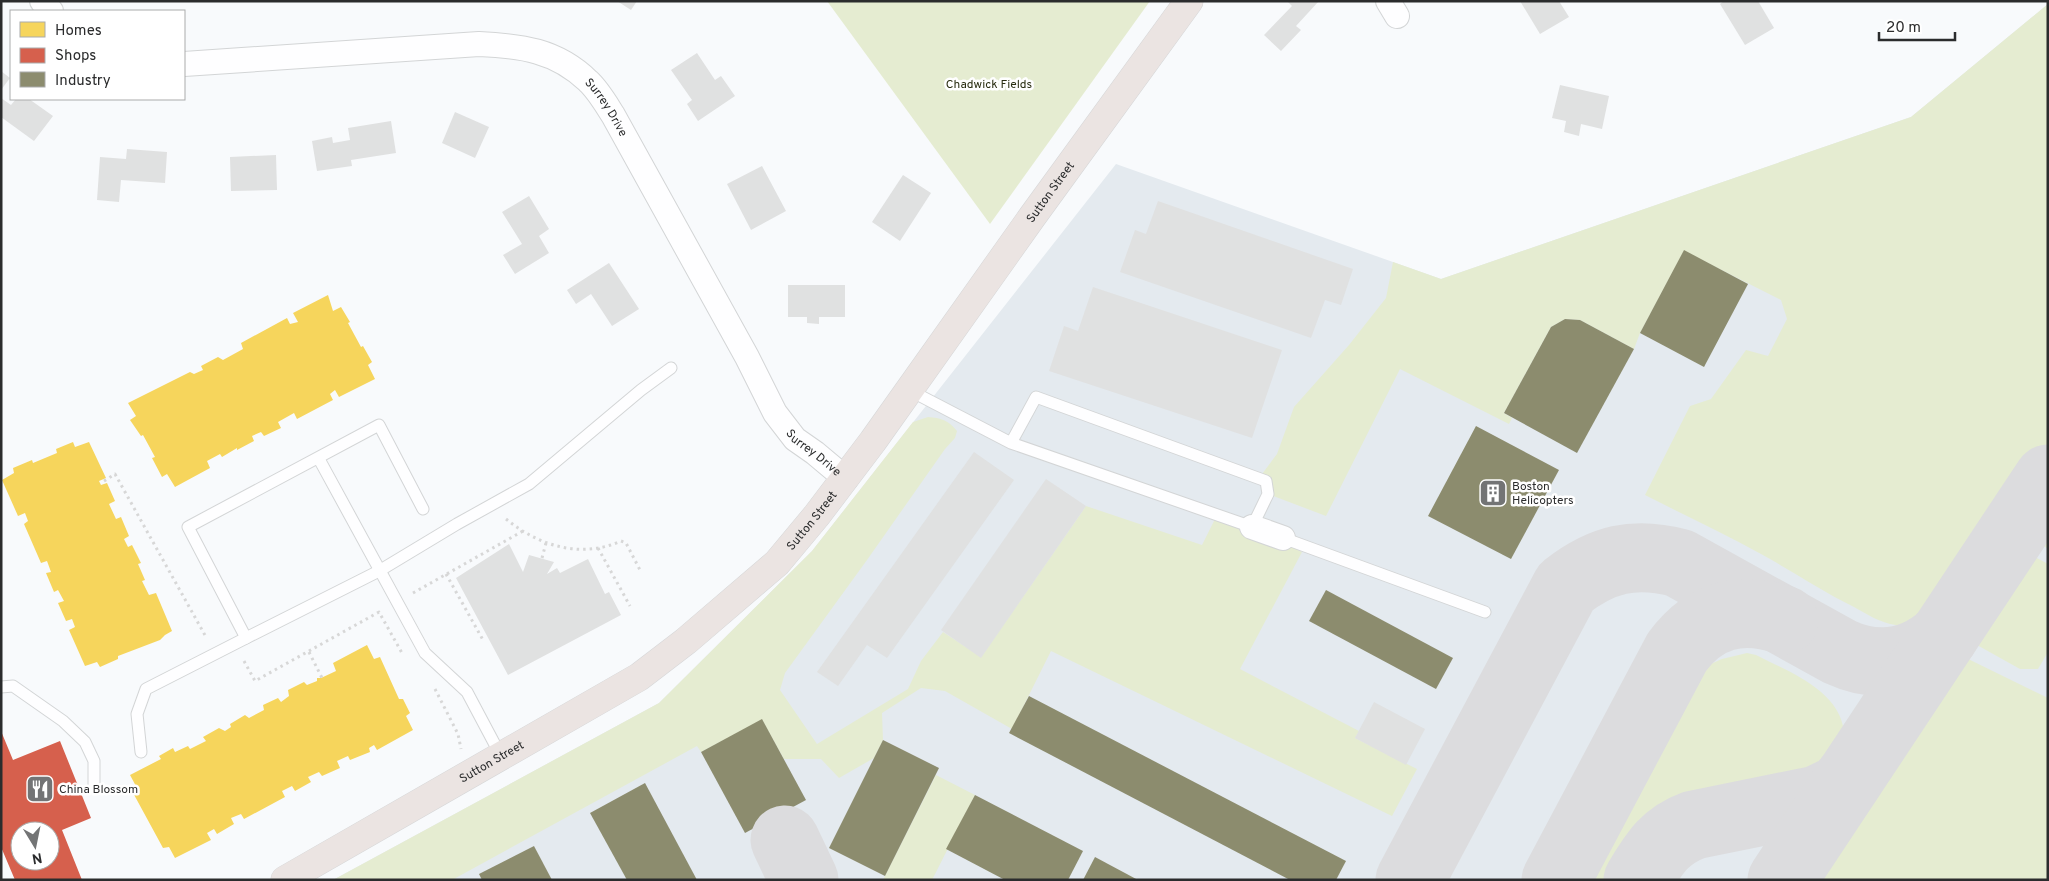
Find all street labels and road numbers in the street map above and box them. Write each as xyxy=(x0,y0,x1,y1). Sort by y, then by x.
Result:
street label: Surrey Drive xyxy=(581,75,630,140)
street label: Sutton Street xyxy=(1023,159,1079,226)
street label: Surrey Drive xyxy=(781,426,844,480)
street label: Sutton Street xyxy=(784,488,841,554)
street label: Sutton Street xyxy=(457,738,527,787)

